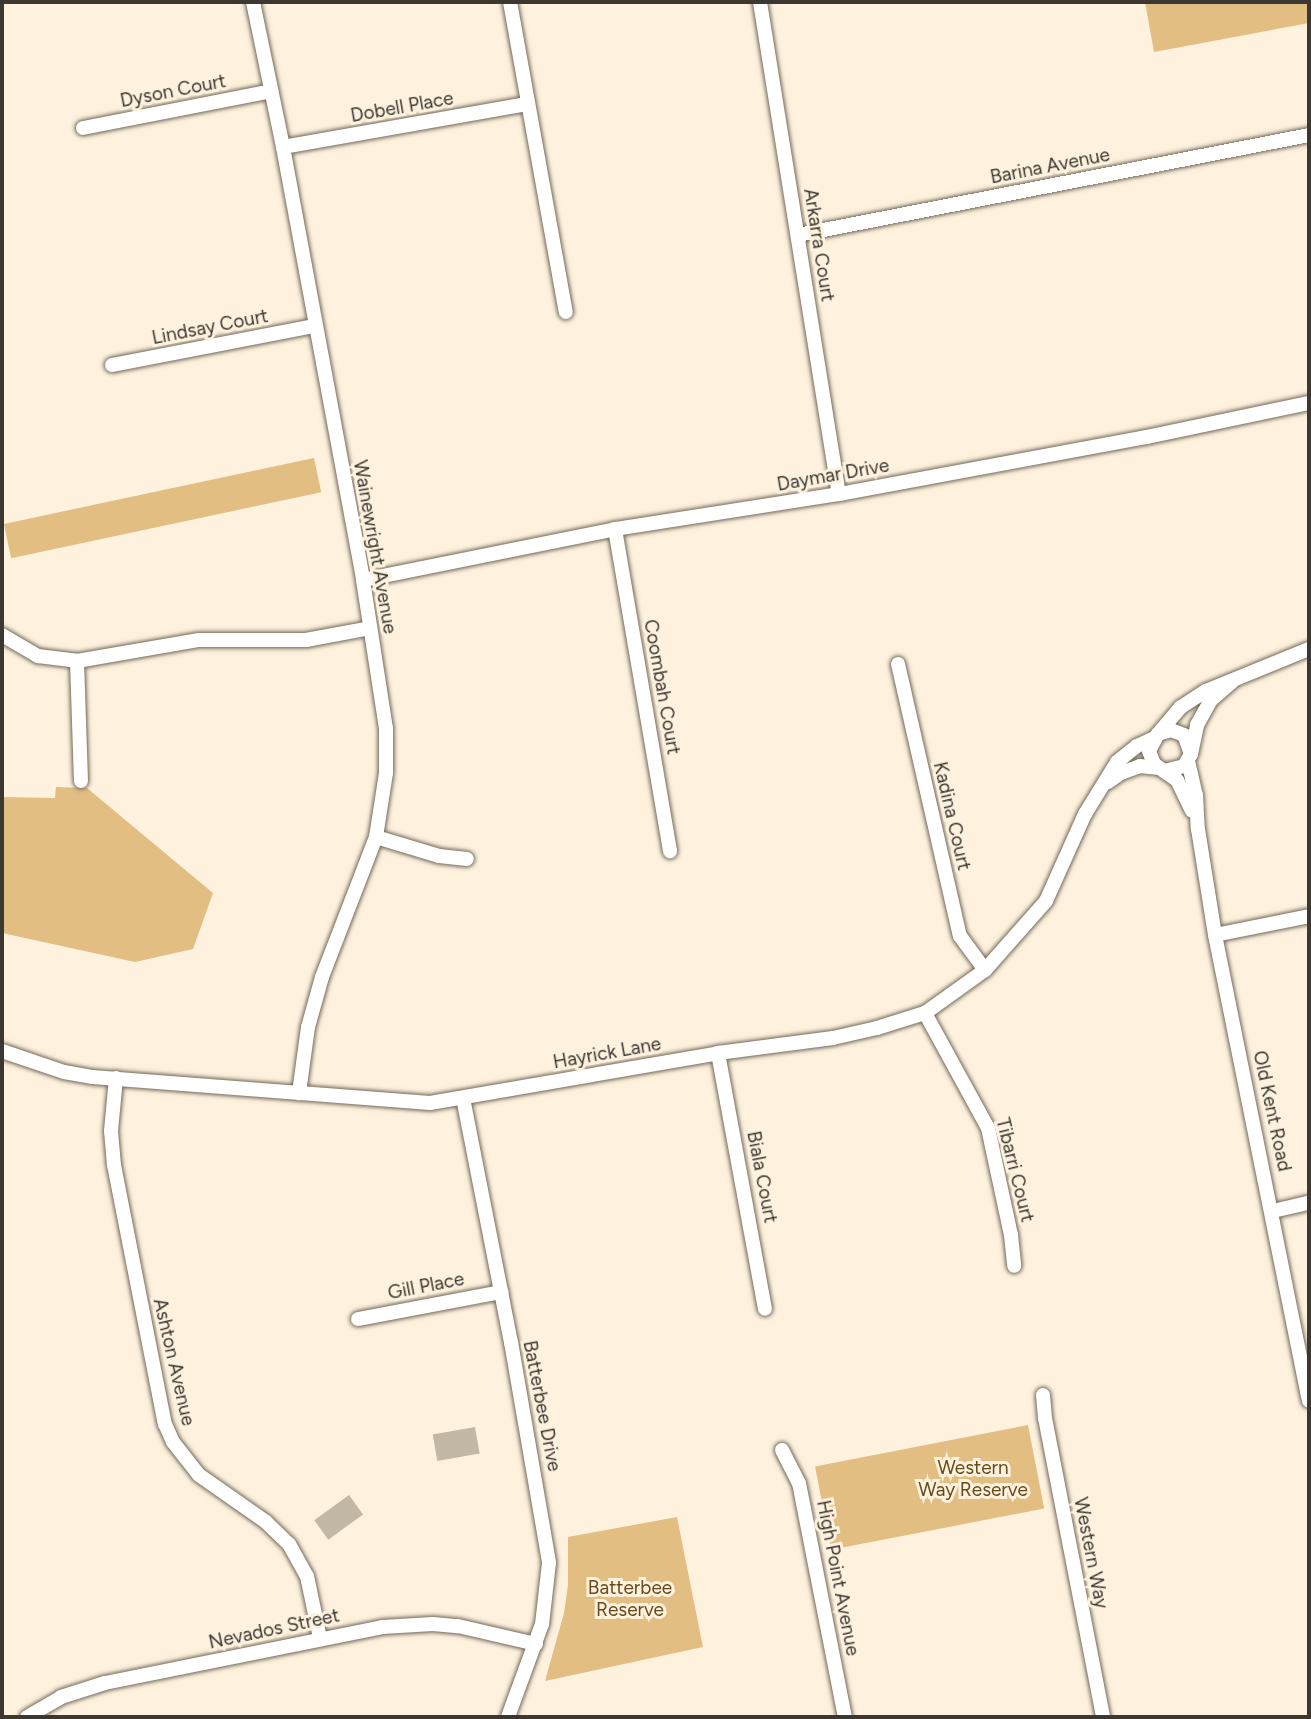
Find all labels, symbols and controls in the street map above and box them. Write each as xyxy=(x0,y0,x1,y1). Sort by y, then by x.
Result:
street label: Dyson Court xyxy=(118,70,228,112)
street label: Dobell Place xyxy=(349,87,455,127)
street label: Barina Avenue xyxy=(988,143,1112,189)
street label: Arkarra Court xyxy=(799,187,839,303)
street label: Lindsay Court xyxy=(150,305,270,349)
street label: Daymar Drive xyxy=(775,454,891,496)
street label: Wainewright Avenue xyxy=(349,458,401,636)
street label: Coombah Court xyxy=(639,618,685,756)
street label: Kadina Court xyxy=(928,760,976,872)
street label: Hayrick Lane xyxy=(551,1032,663,1074)
street label: Old Kent Road xyxy=(1248,1049,1296,1173)
street label: Tibarri Court xyxy=(991,1116,1039,1224)
street label: Biala Court xyxy=(742,1129,782,1225)
street label: Gill Place xyxy=(386,1267,466,1305)
street label: Ashton Avenue xyxy=(148,1296,200,1428)
street label: Batterbee Drive xyxy=(518,1339,566,1473)
park label: Western Way Reserve xyxy=(918,1457,1028,1501)
street label: Western Way xyxy=(1069,1495,1113,1611)
street label: High Point Avenue xyxy=(812,1498,864,1658)
park label: Batterbee Reserve xyxy=(588,1577,672,1621)
street label: Nevados Street xyxy=(207,1604,341,1654)

